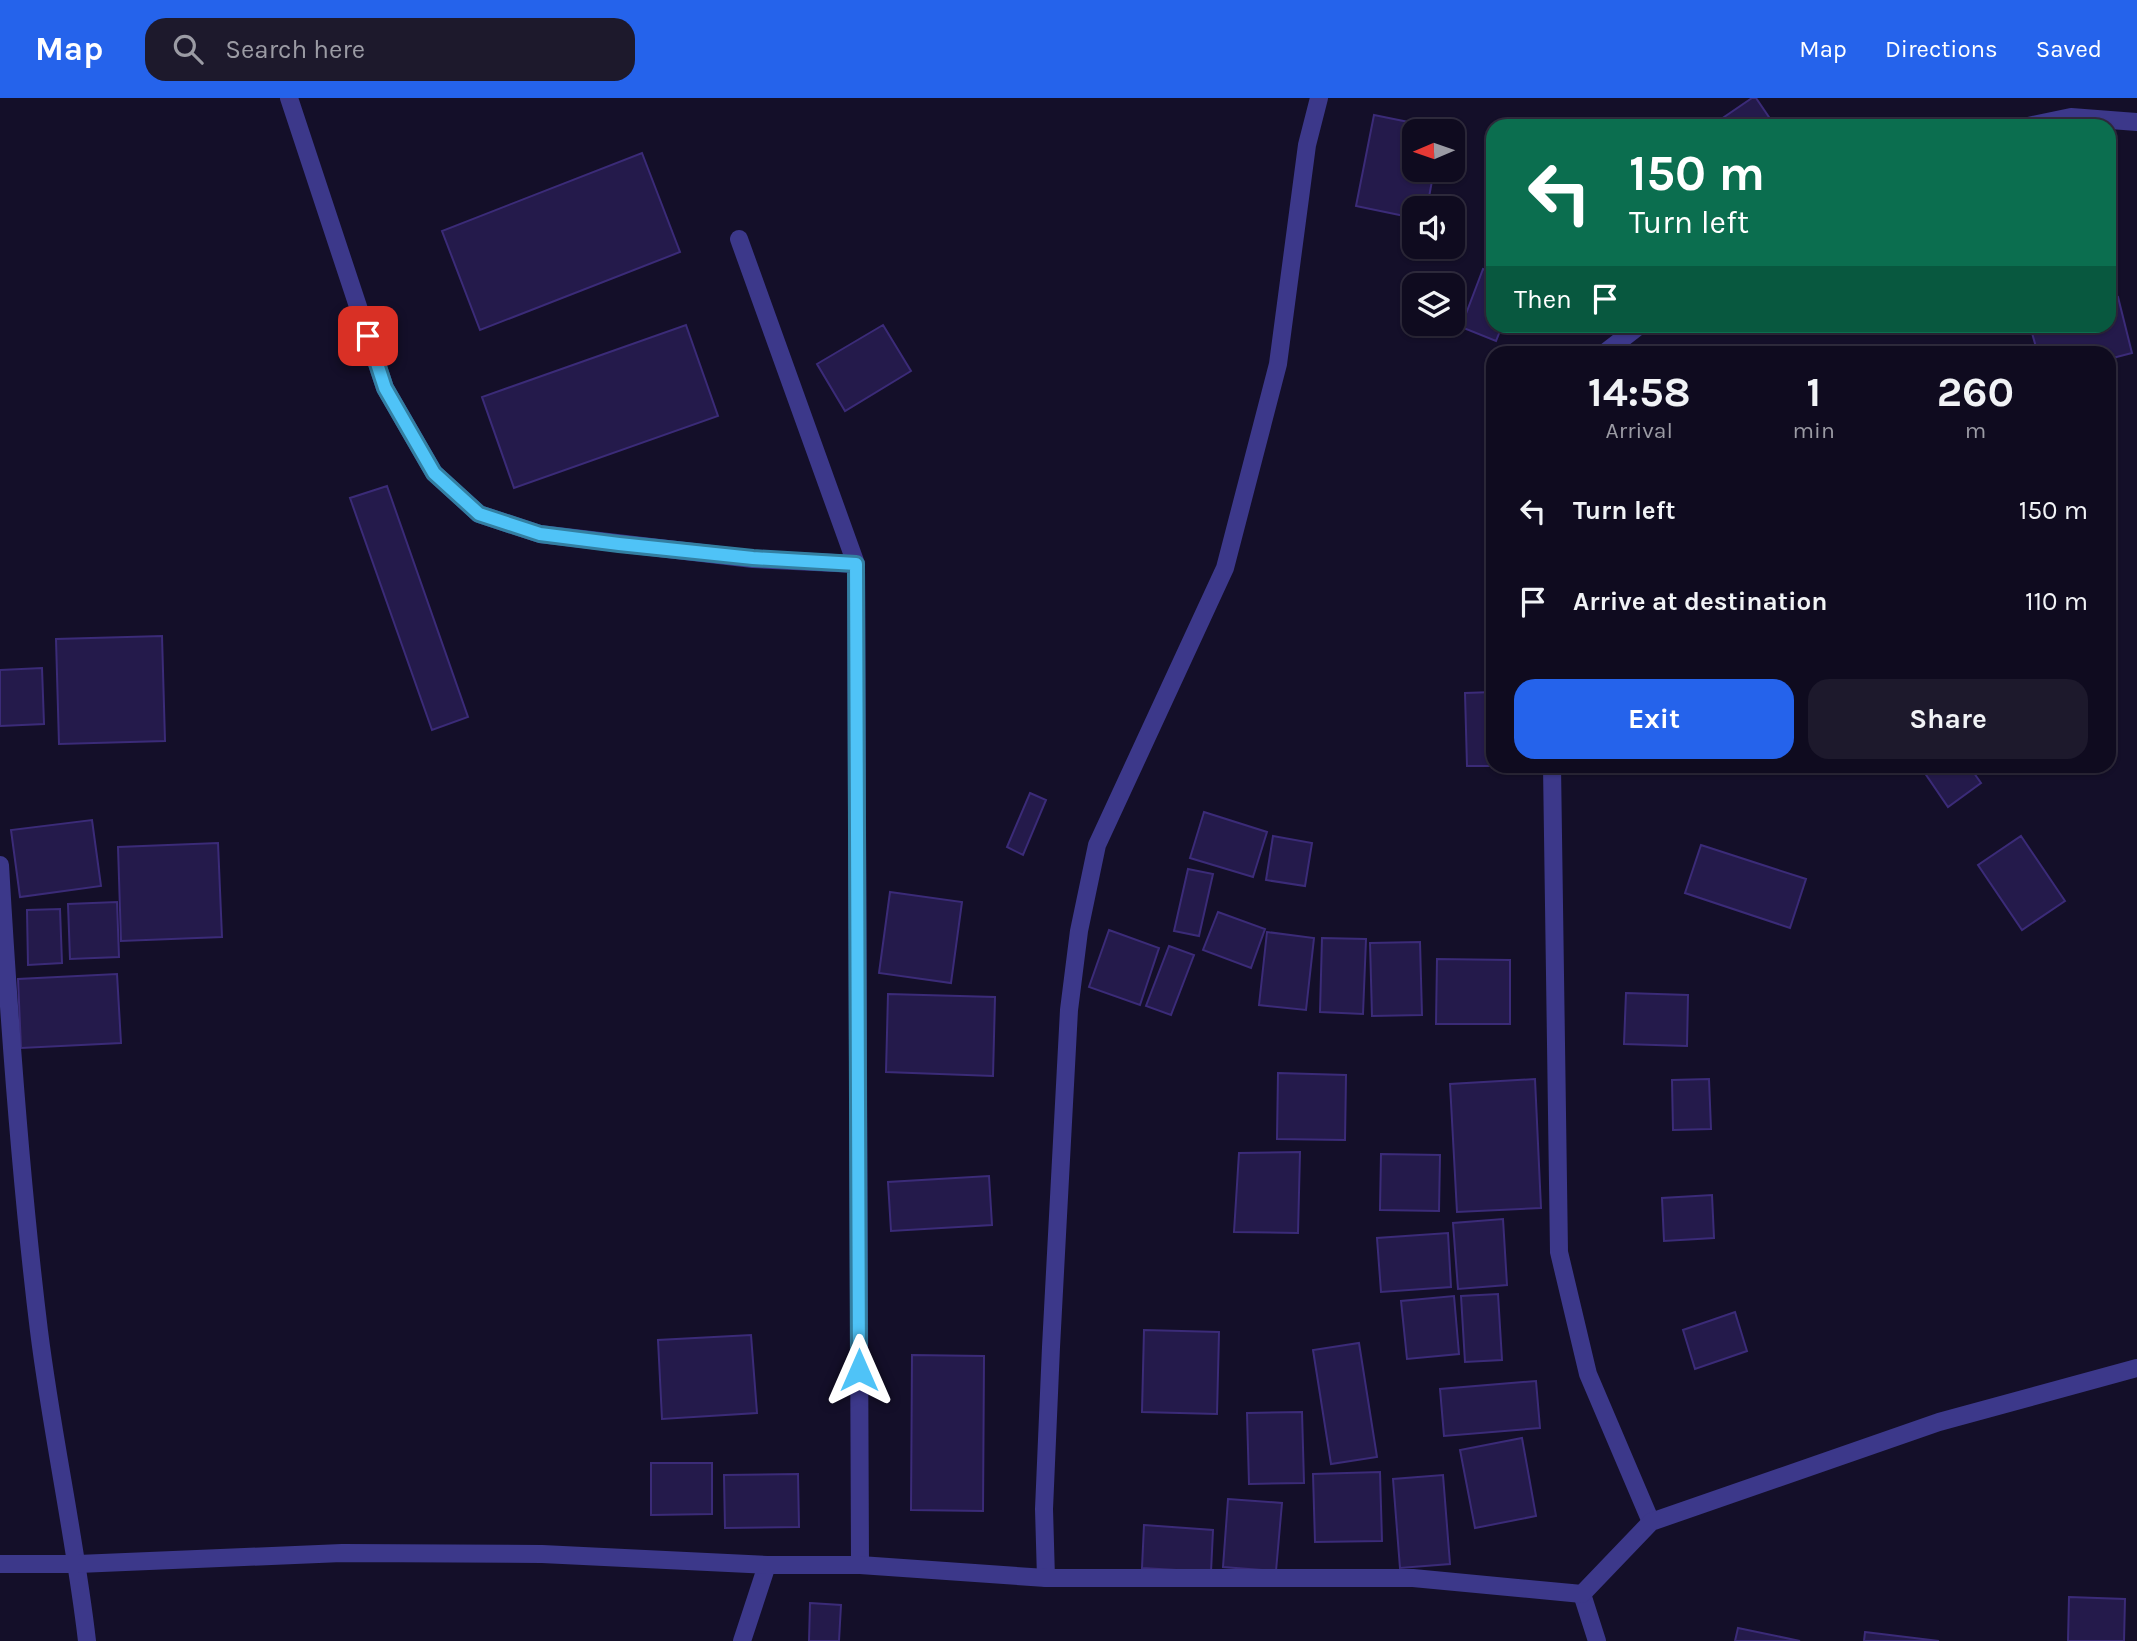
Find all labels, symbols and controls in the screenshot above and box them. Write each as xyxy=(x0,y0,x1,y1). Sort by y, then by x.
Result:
search box xyxy=(145,18,635,81)
text: Map xyxy=(35,30,103,68)
icon: search xyxy=(169,30,207,68)
text: Search here xyxy=(225,34,365,65)
text: Map xyxy=(1799,35,1847,63)
text: Directions xyxy=(1885,35,1998,63)
text: Saved xyxy=(2036,35,2102,63)
north arrow xyxy=(1402,119,1465,182)
map controls xyxy=(1402,119,1465,336)
text: 150 m xyxy=(1629,145,1765,202)
icon: left xyxy=(1514,147,1605,238)
button: sound xyxy=(1402,196,1465,259)
text: Turn left xyxy=(1629,204,1749,241)
button: layers xyxy=(1402,273,1465,336)
icon: arrive xyxy=(1586,280,1624,318)
text: Then xyxy=(1514,284,1572,315)
pin xyxy=(338,306,398,366)
icon: arrive xyxy=(349,317,387,355)
text: 14:58 xyxy=(1588,367,1691,417)
text: 1 xyxy=(1806,367,1821,417)
text: 260 xyxy=(1937,367,2014,417)
text: Arrival xyxy=(1606,417,1673,444)
text: min xyxy=(1793,417,1835,444)
text: m xyxy=(1965,417,1986,444)
icon: left xyxy=(1514,492,1552,530)
text: Turn left xyxy=(1573,495,1675,526)
text: 150 m xyxy=(2019,495,2088,526)
icon: arrive xyxy=(1514,583,1552,621)
text: Arrive at destination xyxy=(1573,586,1827,617)
text: 110 m xyxy=(2025,586,2088,617)
button: Exit xyxy=(1514,679,1794,759)
button: Share xyxy=(1808,679,2088,759)
position arrow xyxy=(822,1333,896,1407)

